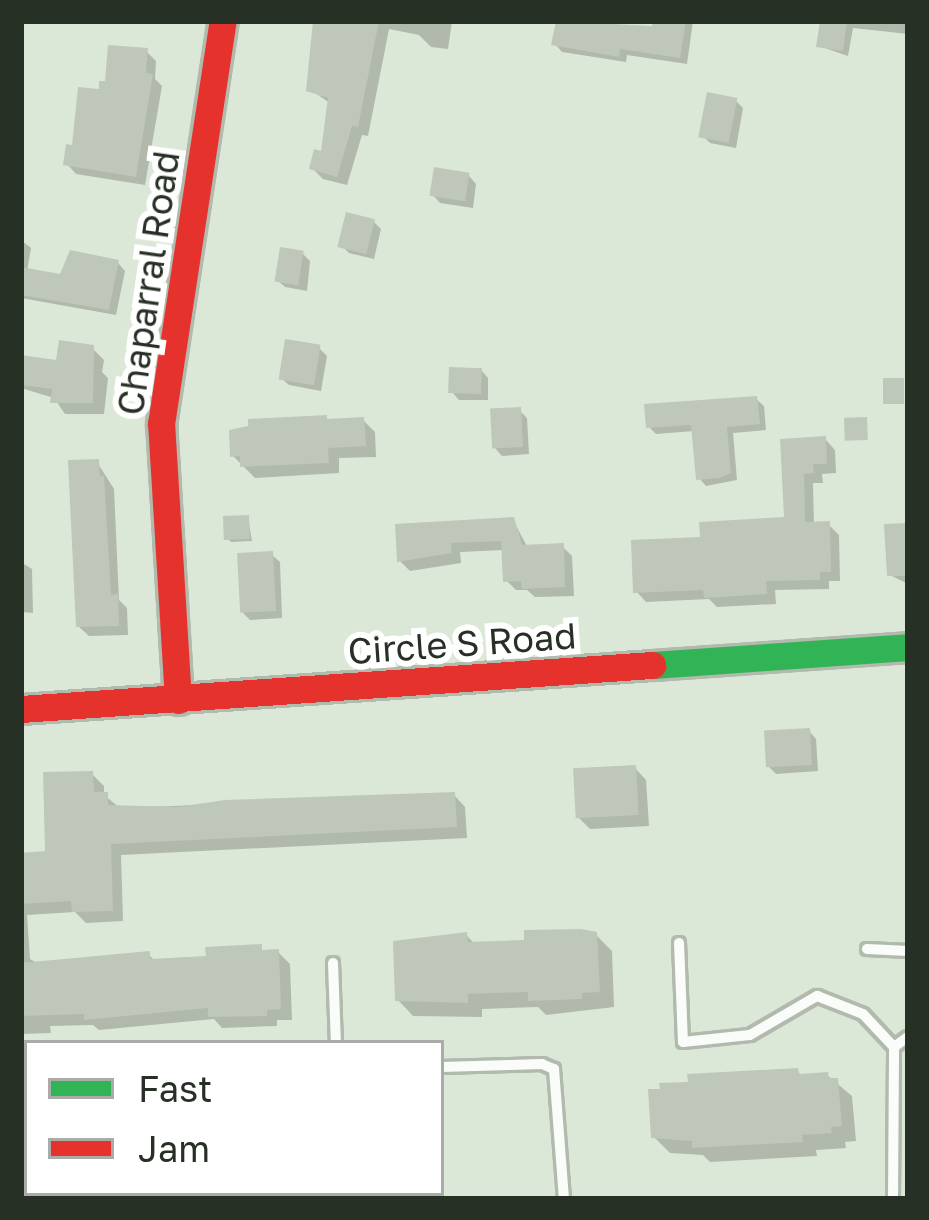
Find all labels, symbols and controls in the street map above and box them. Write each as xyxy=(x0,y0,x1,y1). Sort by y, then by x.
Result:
street label: Chaparral Road xyxy=(108,148,188,418)
street label: Circle S Road xyxy=(346,613,578,673)
legend xyxy=(24,1040,444,1196)
text: Fast xyxy=(138,1067,213,1110)
text: Jam xyxy=(138,1127,210,1170)

